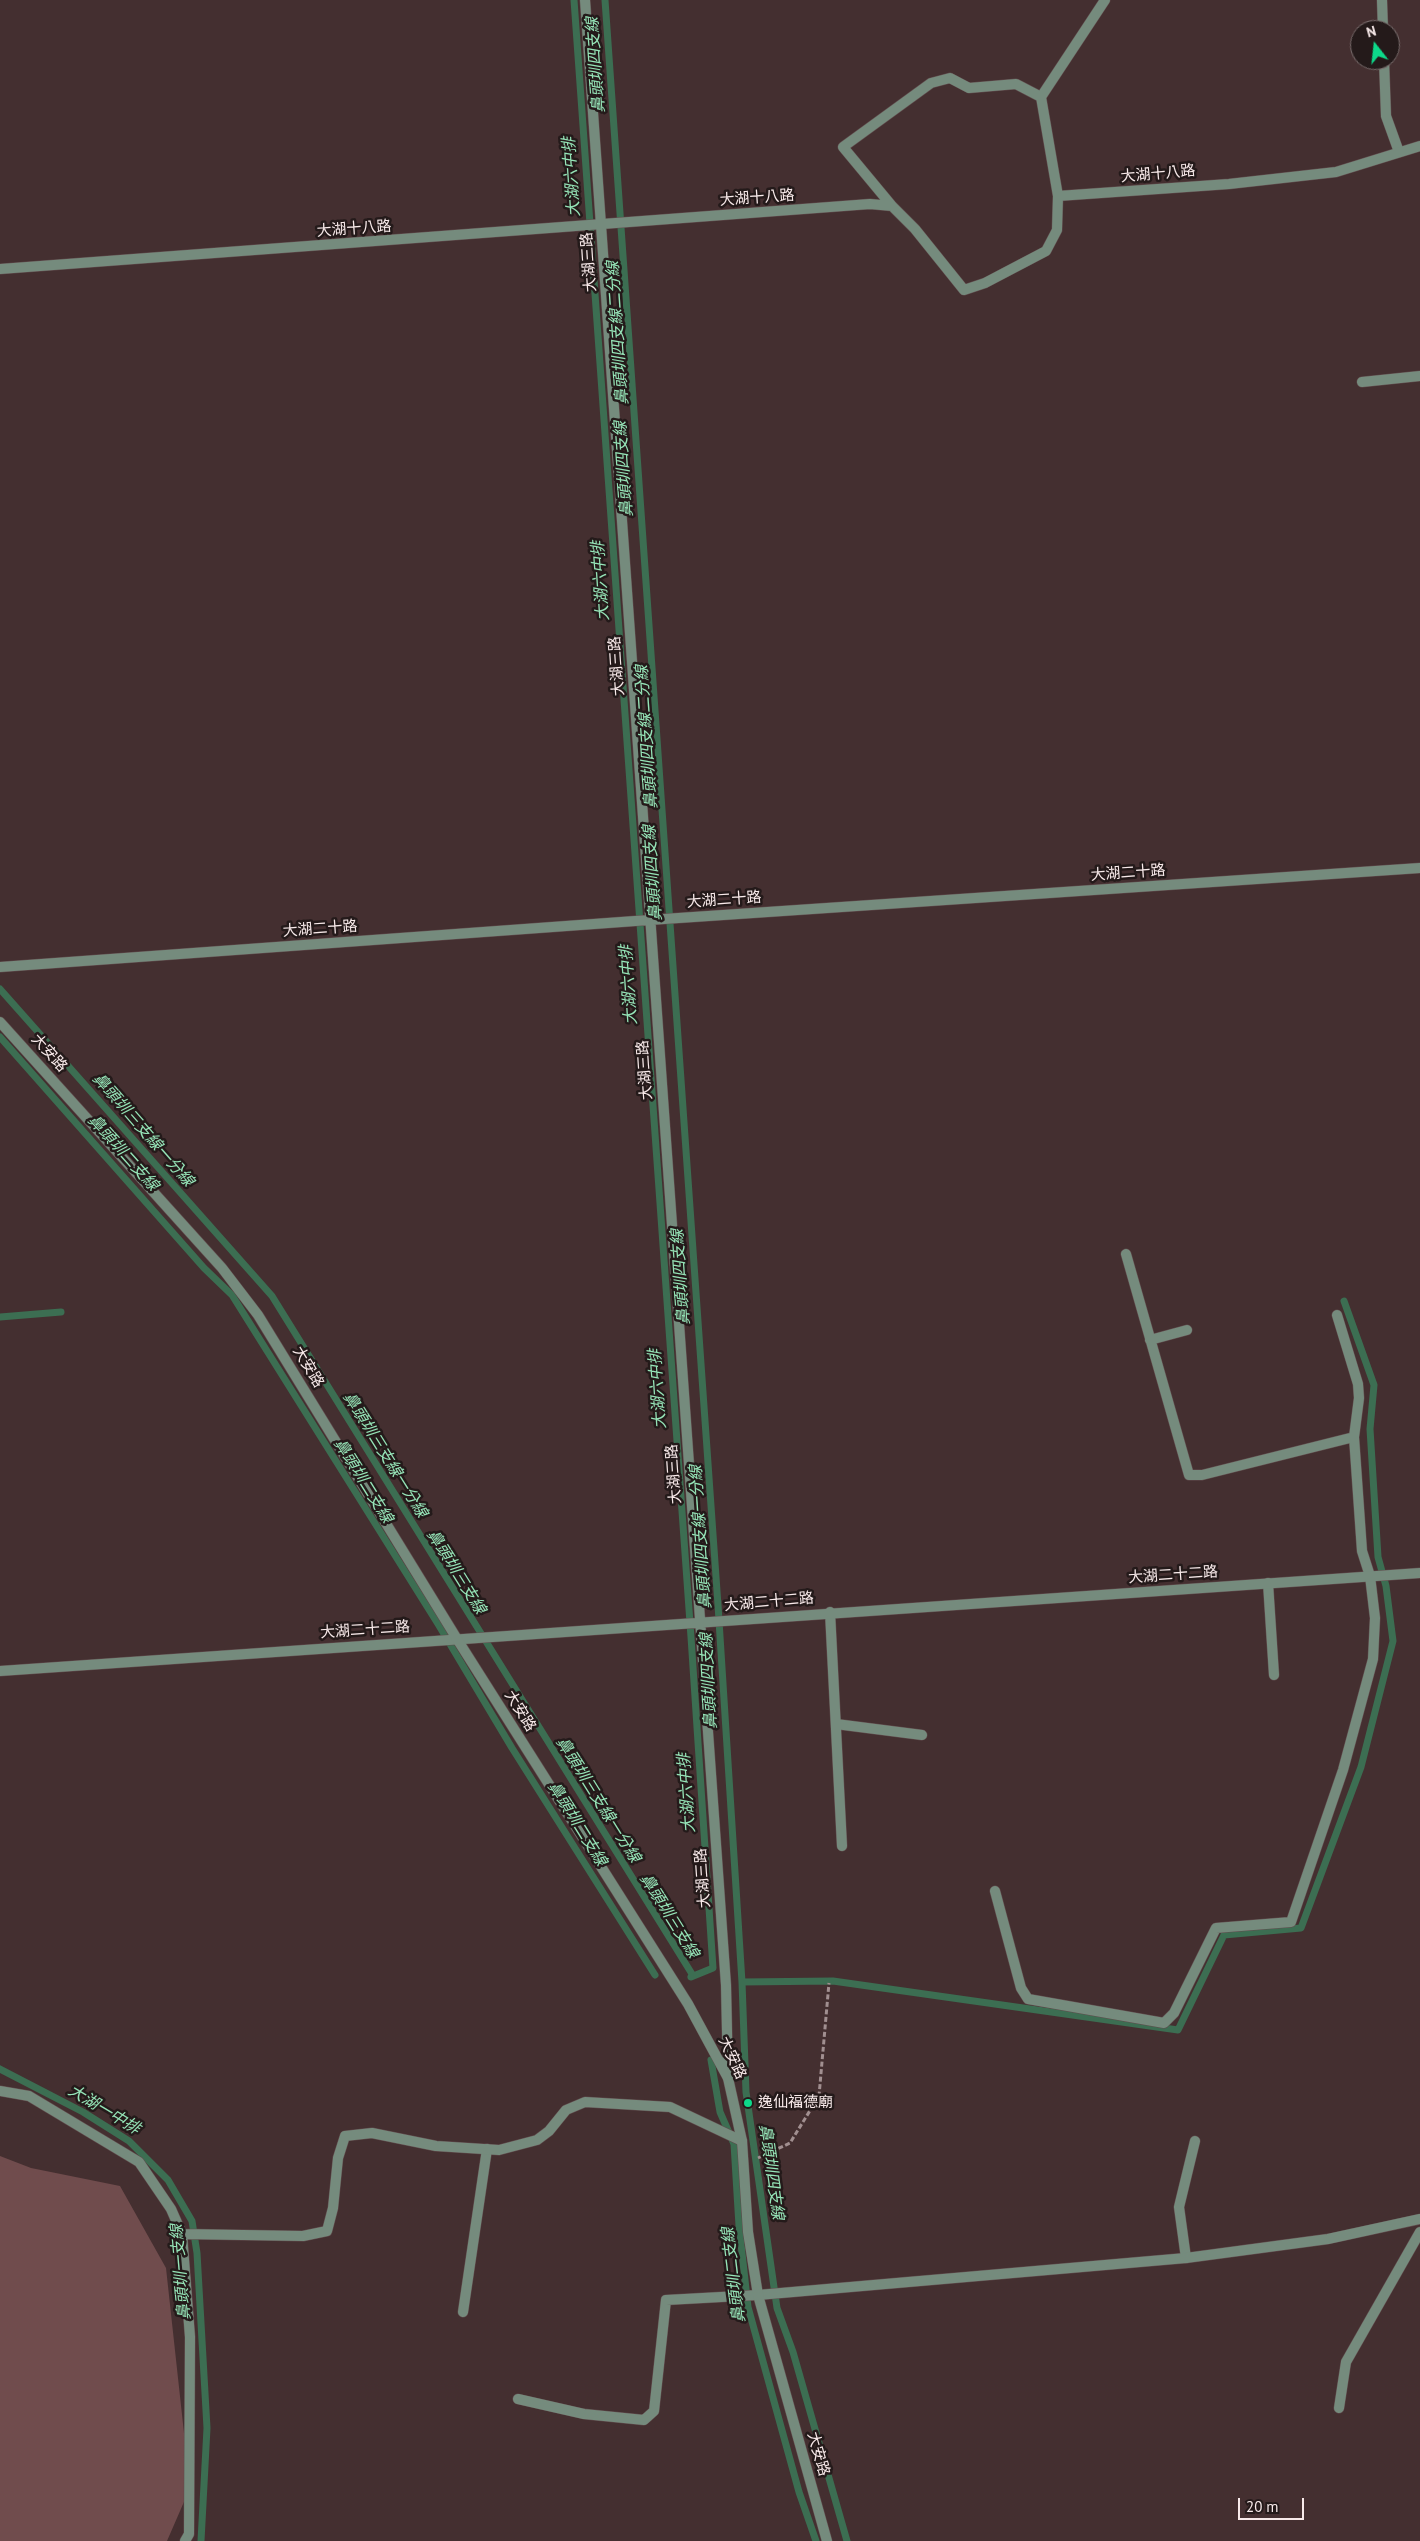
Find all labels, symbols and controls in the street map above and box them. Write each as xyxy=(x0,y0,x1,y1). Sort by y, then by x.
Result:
water label: 鼻頭圳四支線 xyxy=(583,16,609,114)
north arrow xyxy=(1350,20,1400,70)
text: N xyxy=(1364,22,1378,41)
water label: 大湖六中排 xyxy=(560,136,584,218)
street label: 大湖十八路 xyxy=(1120,162,1196,186)
street label: 大湖十八路 xyxy=(719,186,795,210)
street label: 大湖十八路 xyxy=(316,217,392,241)
street label: 大湖三路 xyxy=(578,231,600,293)
water label: 鼻頭圳四支線二分線 xyxy=(603,261,633,405)
water label: 鼻頭圳四支線 xyxy=(611,420,637,518)
water label: 大湖六中排 xyxy=(589,540,613,622)
street label: 大湖三路 xyxy=(606,635,628,697)
water label: 鼻頭圳四支線二分線 xyxy=(632,665,662,809)
water label: 鼻頭圳四支線 xyxy=(640,824,666,922)
street label: 大湖二十路 xyxy=(1090,861,1166,885)
street label: 大湖二十路 xyxy=(686,888,762,912)
street label: 大湖二十路 xyxy=(282,917,358,941)
water label: 大湖六中排 xyxy=(617,944,641,1026)
street label: 大安路 xyxy=(27,1030,71,1076)
street label: 大湖三路 xyxy=(634,1039,656,1101)
water label: 鼻頭圳三支線一分線 xyxy=(89,1069,197,1191)
water label: 鼻頭圳二支線 xyxy=(84,1111,162,1195)
water label: 鼻頭圳四支線 xyxy=(668,1228,694,1326)
street label: 大安路 xyxy=(289,1343,327,1391)
water label: 大湖六中排 xyxy=(646,1348,670,1430)
water label: 鼻頭圳三支線一分線 xyxy=(339,1389,431,1521)
water label: 鼻頭圳二支線 xyxy=(329,1435,397,1527)
street label: 大湖三路 xyxy=(663,1443,685,1505)
water label: 鼻頭圳四支線一分線 xyxy=(686,1465,716,1609)
water label: 鼻頭圳三支線 xyxy=(422,1526,490,1618)
street label: 大湖二十二路 xyxy=(1127,1563,1219,1587)
street label: 大湖二十二路 xyxy=(723,1589,815,1615)
street label: 大湖二十二路 xyxy=(319,1618,411,1642)
water label: 鼻頭圳四支線 xyxy=(697,1633,721,1729)
street label: 大安路 xyxy=(500,1687,540,1735)
water label: 鼻頭圳三支線一分線 xyxy=(552,1734,644,1866)
water label: 大湖六中排 xyxy=(675,1752,699,1834)
water label: 鼻頭圳二支線 xyxy=(543,1778,611,1870)
street label: 大湖三路 xyxy=(692,1847,714,1909)
water label: 鼻頭圳三支線 xyxy=(635,1870,703,1962)
street label: 大安路 xyxy=(714,2034,750,2082)
water label: 大湖一中排 xyxy=(65,2081,143,2139)
place label: 逸仙福德廟 xyxy=(758,2094,833,2112)
marker: 逸仙福德廟 xyxy=(742,2097,754,2109)
water label: 鼻頭圳四支線 xyxy=(755,2123,787,2221)
water label: 鼻頭圳一支線 xyxy=(167,2223,195,2321)
water label: 鼻頭圳二支線 xyxy=(719,2226,749,2324)
street label: 大安路 xyxy=(803,2430,833,2478)
scale bar xyxy=(1240,2488,1306,2520)
text: 20 m xyxy=(1246,2497,1279,2516)

